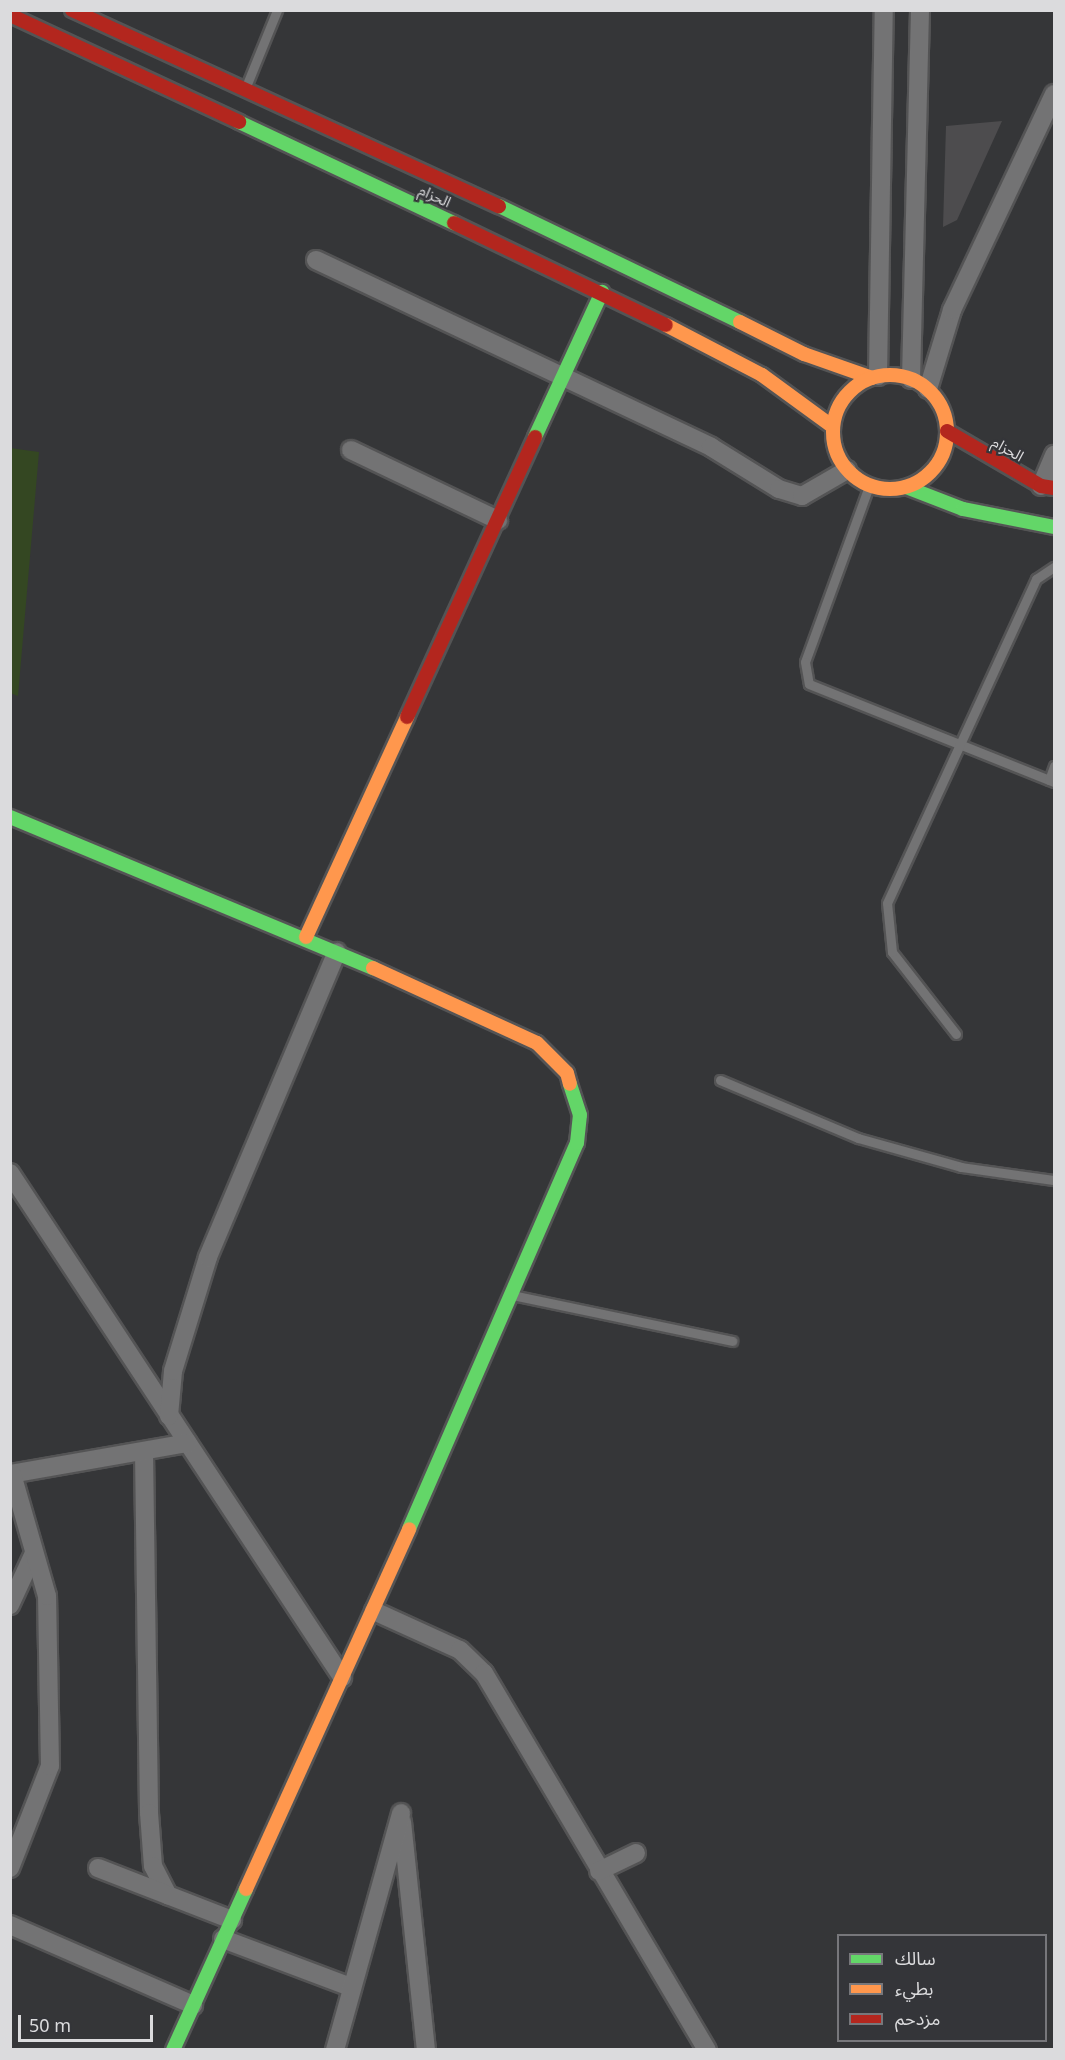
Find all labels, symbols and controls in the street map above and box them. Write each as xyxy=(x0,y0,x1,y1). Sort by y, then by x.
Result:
street label: الحزام xyxy=(416,181,454,211)
street label: الحزام xyxy=(989,433,1027,465)
legend xyxy=(837,1934,1047,2042)
text: سالك xyxy=(895,1946,936,1970)
text: بطيء xyxy=(895,1976,933,2000)
scale bar xyxy=(21,2003,156,2041)
text: مزدحم xyxy=(895,2006,940,2030)
text: 50 m xyxy=(29,2013,71,2037)

